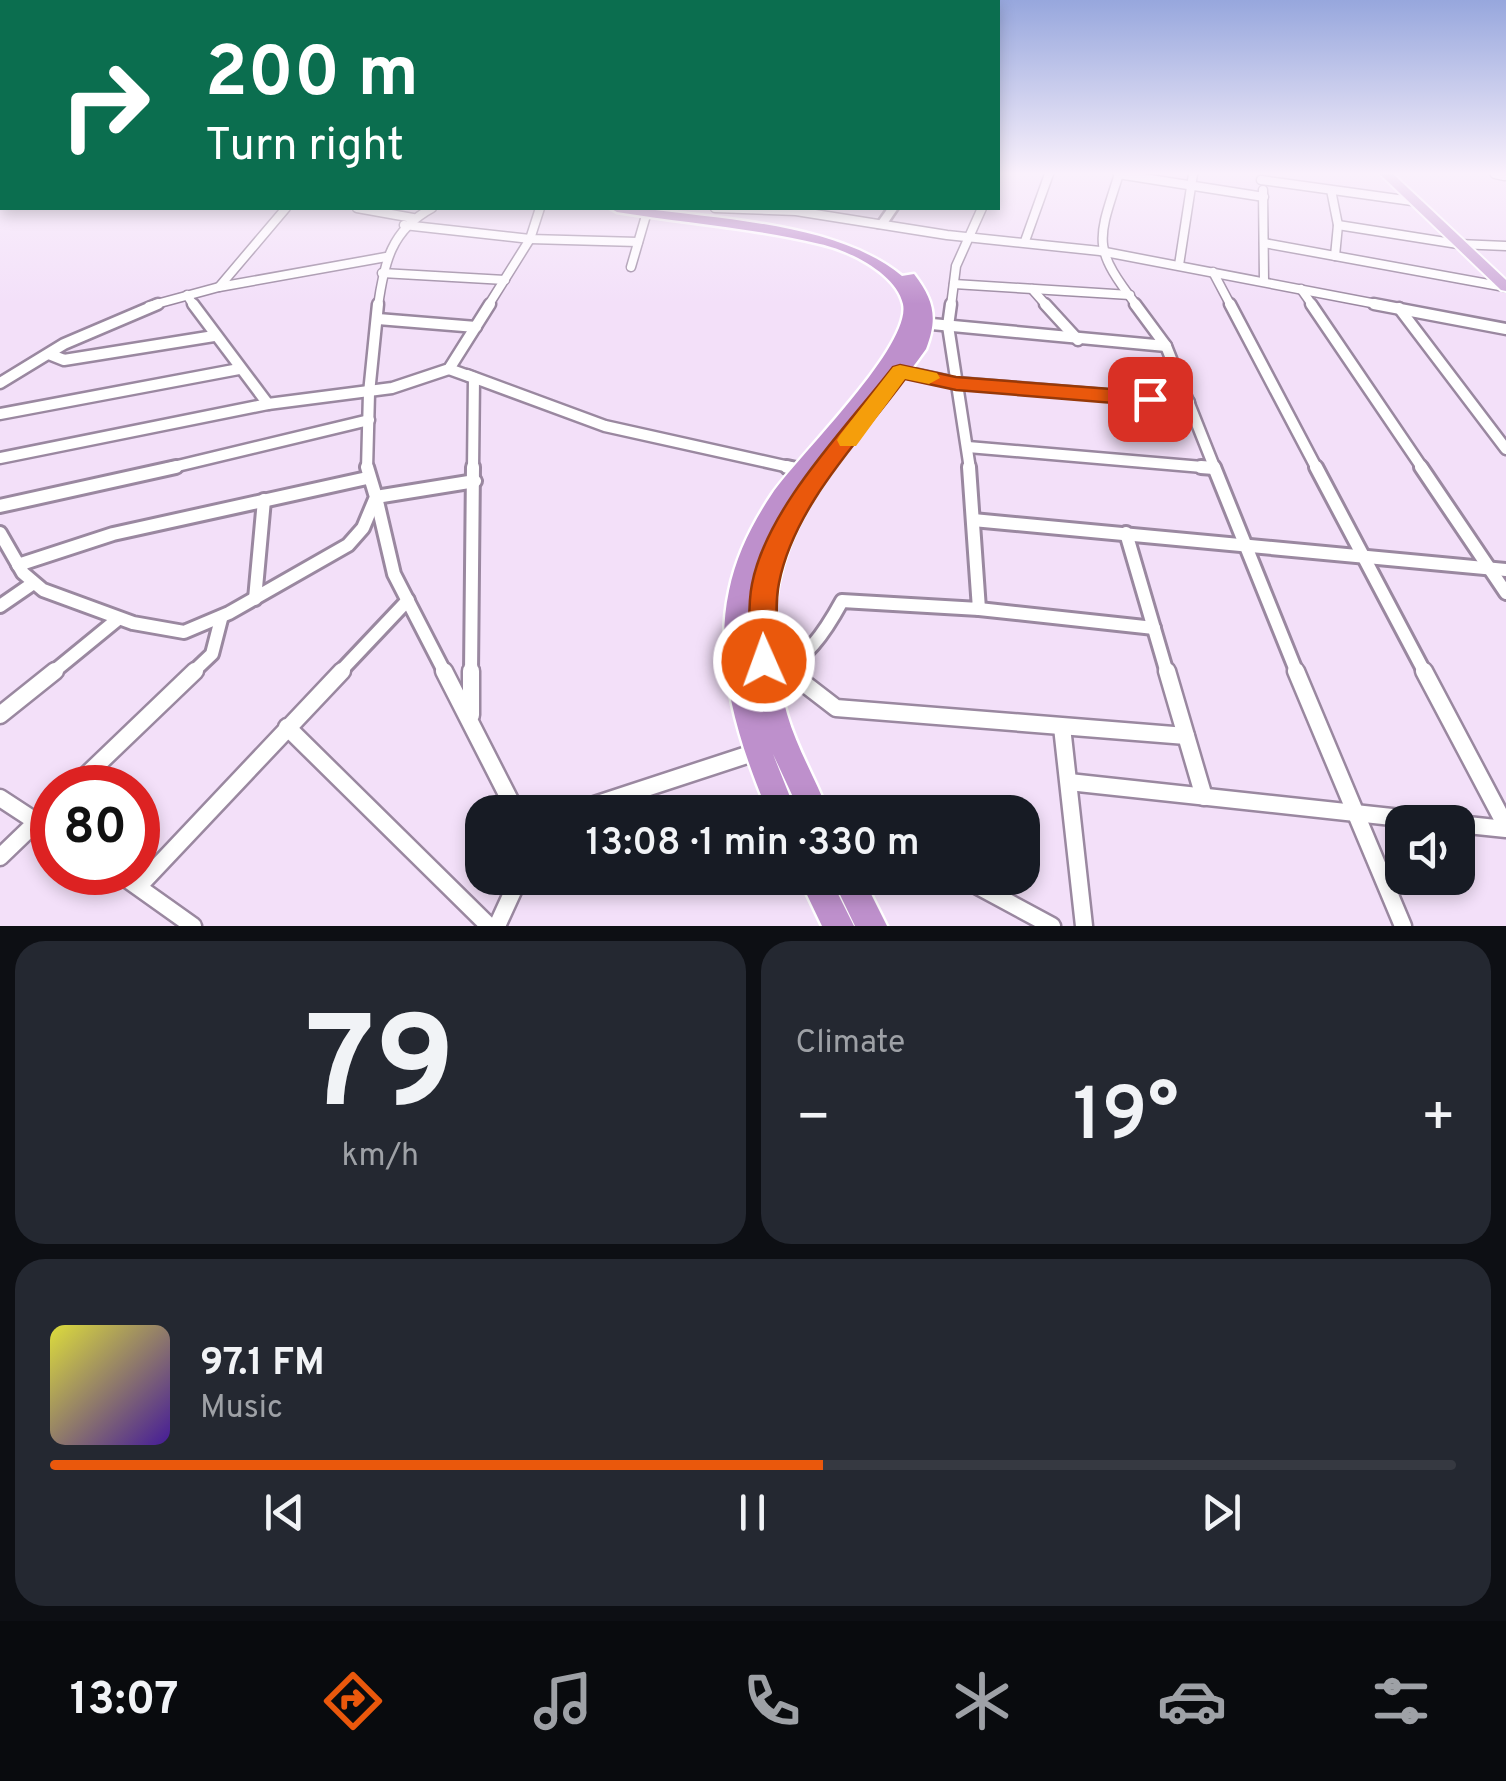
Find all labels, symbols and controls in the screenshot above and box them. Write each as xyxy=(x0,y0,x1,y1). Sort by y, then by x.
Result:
text: 200 m xyxy=(205,32,419,121)
icon: right xyxy=(40,40,170,170)
text: Turn right xyxy=(205,119,404,176)
pin xyxy=(1108,357,1193,442)
icon: arrive xyxy=(1123,372,1178,427)
position arrow xyxy=(712,609,816,713)
speed limit sign: 80 xyxy=(30,765,160,895)
map controls xyxy=(1385,805,1475,895)
button: sound xyxy=(1385,805,1475,895)
text: 13:08 · 1 min · 330 m xyxy=(585,820,920,869)
text: 79 xyxy=(305,989,455,1154)
text: Climate xyxy=(796,1024,905,1064)
text: 19° xyxy=(1073,1072,1179,1167)
text: − xyxy=(796,1085,831,1155)
text: + xyxy=(1421,1085,1456,1155)
text: km/h xyxy=(341,1137,419,1177)
text: 97.1 FM xyxy=(200,1340,325,1389)
text: Music xyxy=(200,1389,283,1429)
icon: previous xyxy=(257,1485,312,1540)
icon: pause xyxy=(725,1485,780,1540)
icon: next xyxy=(1194,1485,1249,1540)
icon: directions xyxy=(318,1666,388,1736)
icon: music xyxy=(528,1666,598,1736)
icon: phone xyxy=(737,1666,807,1736)
icon: climate xyxy=(947,1666,1017,1736)
icon: car xyxy=(1157,1666,1227,1736)
icon: filters xyxy=(1366,1666,1436,1736)
text: 13:07 xyxy=(70,1673,179,1730)

